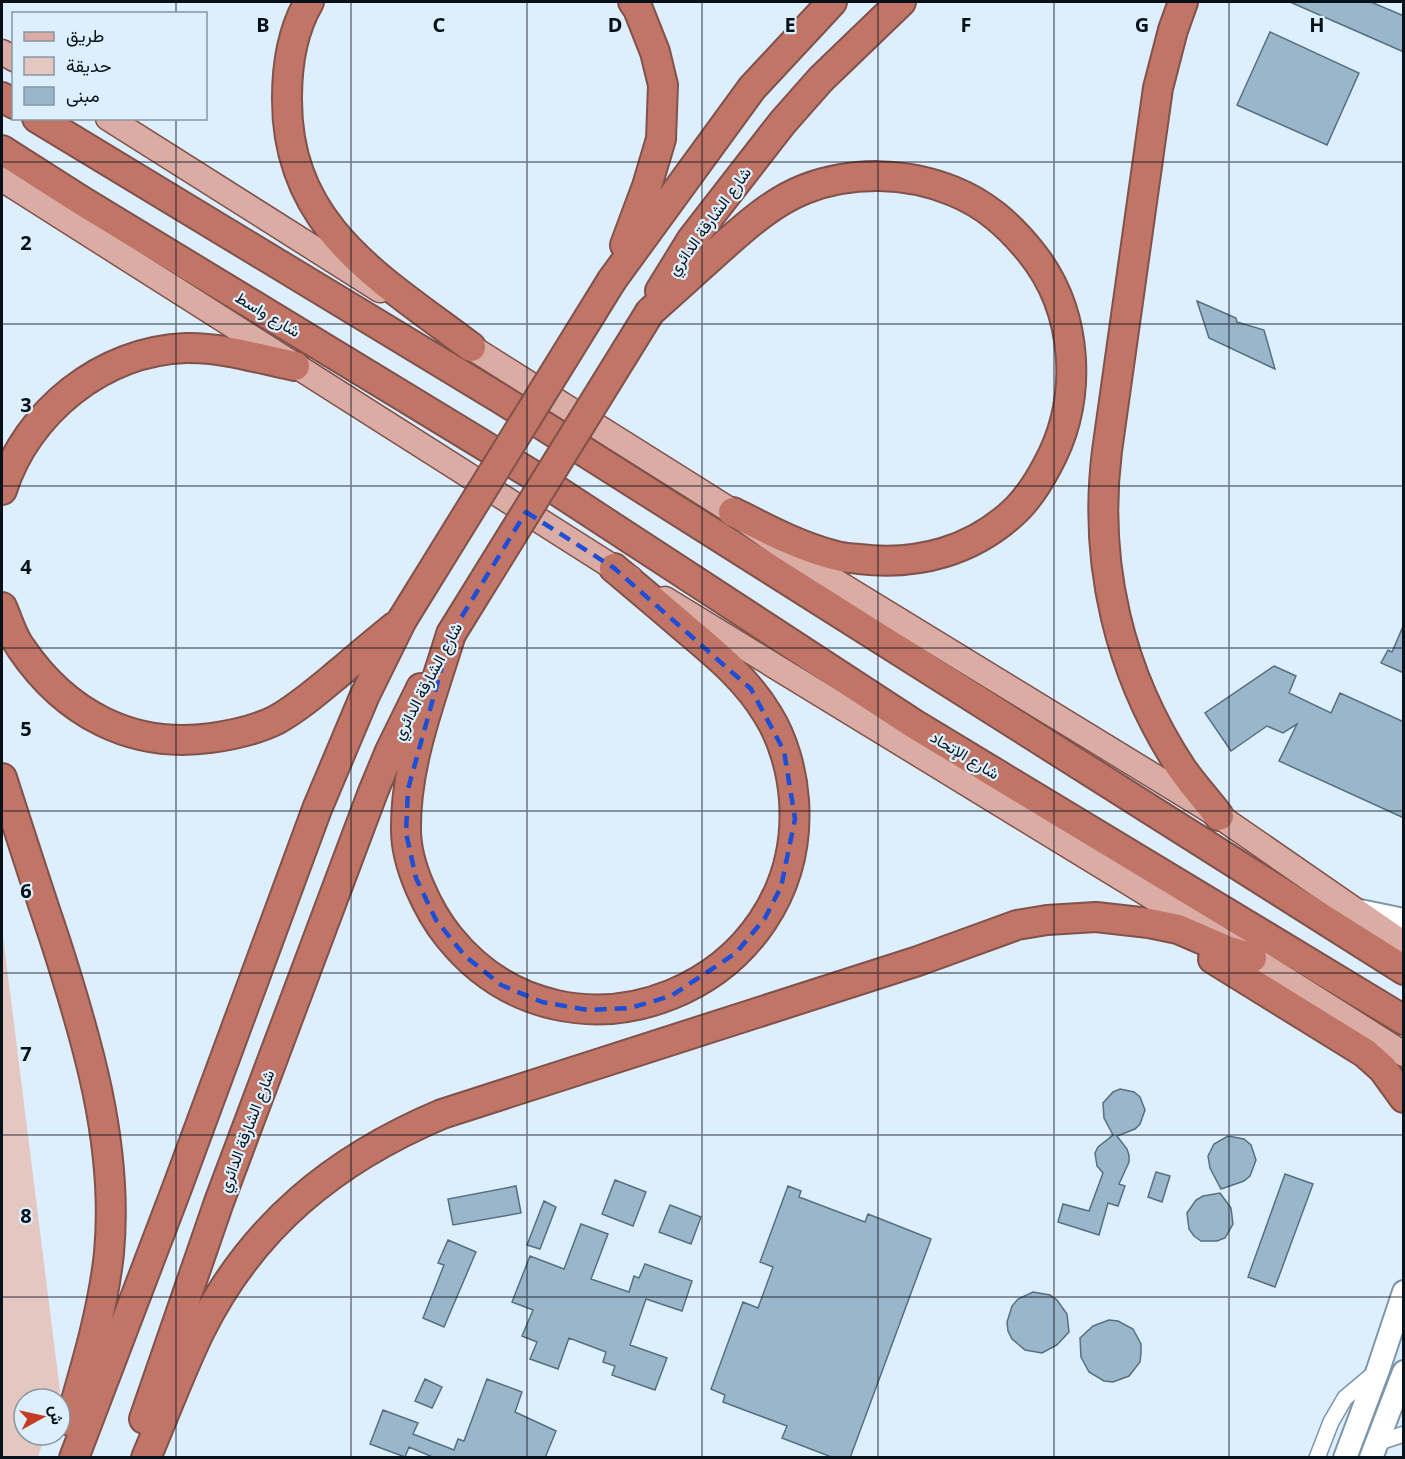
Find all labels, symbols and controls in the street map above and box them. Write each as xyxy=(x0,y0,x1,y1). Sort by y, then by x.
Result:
text: B xyxy=(256,11,270,38)
text: C xyxy=(433,11,446,38)
text: D xyxy=(608,11,622,38)
text: E xyxy=(784,11,796,38)
text: F xyxy=(961,11,971,38)
text: G xyxy=(1135,11,1149,38)
text: H xyxy=(1309,11,1325,38)
legend xyxy=(12,12,207,120)
text: طريق xyxy=(66,23,104,47)
text: حديقة xyxy=(66,53,112,77)
text: مبنى xyxy=(66,83,100,107)
street label: شارع الشارقة الدائري xyxy=(662,162,758,282)
text: 2 xyxy=(20,229,32,256)
street label: شارع واسط xyxy=(231,286,305,343)
text: 3 xyxy=(20,391,32,418)
text: 4 xyxy=(20,553,32,580)
street label: شارع الشارقة الدائري xyxy=(387,619,470,745)
text: 5 xyxy=(20,715,32,742)
street label: شارع الإتحاد xyxy=(926,726,1004,785)
text: 6 xyxy=(20,877,32,904)
text: 7 xyxy=(20,1040,32,1067)
street label: شارع الشارقة الدائري xyxy=(213,1067,282,1196)
text: 8 xyxy=(20,1202,32,1229)
north arrow xyxy=(12,1387,72,1447)
text: ش xyxy=(45,1404,69,1426)

